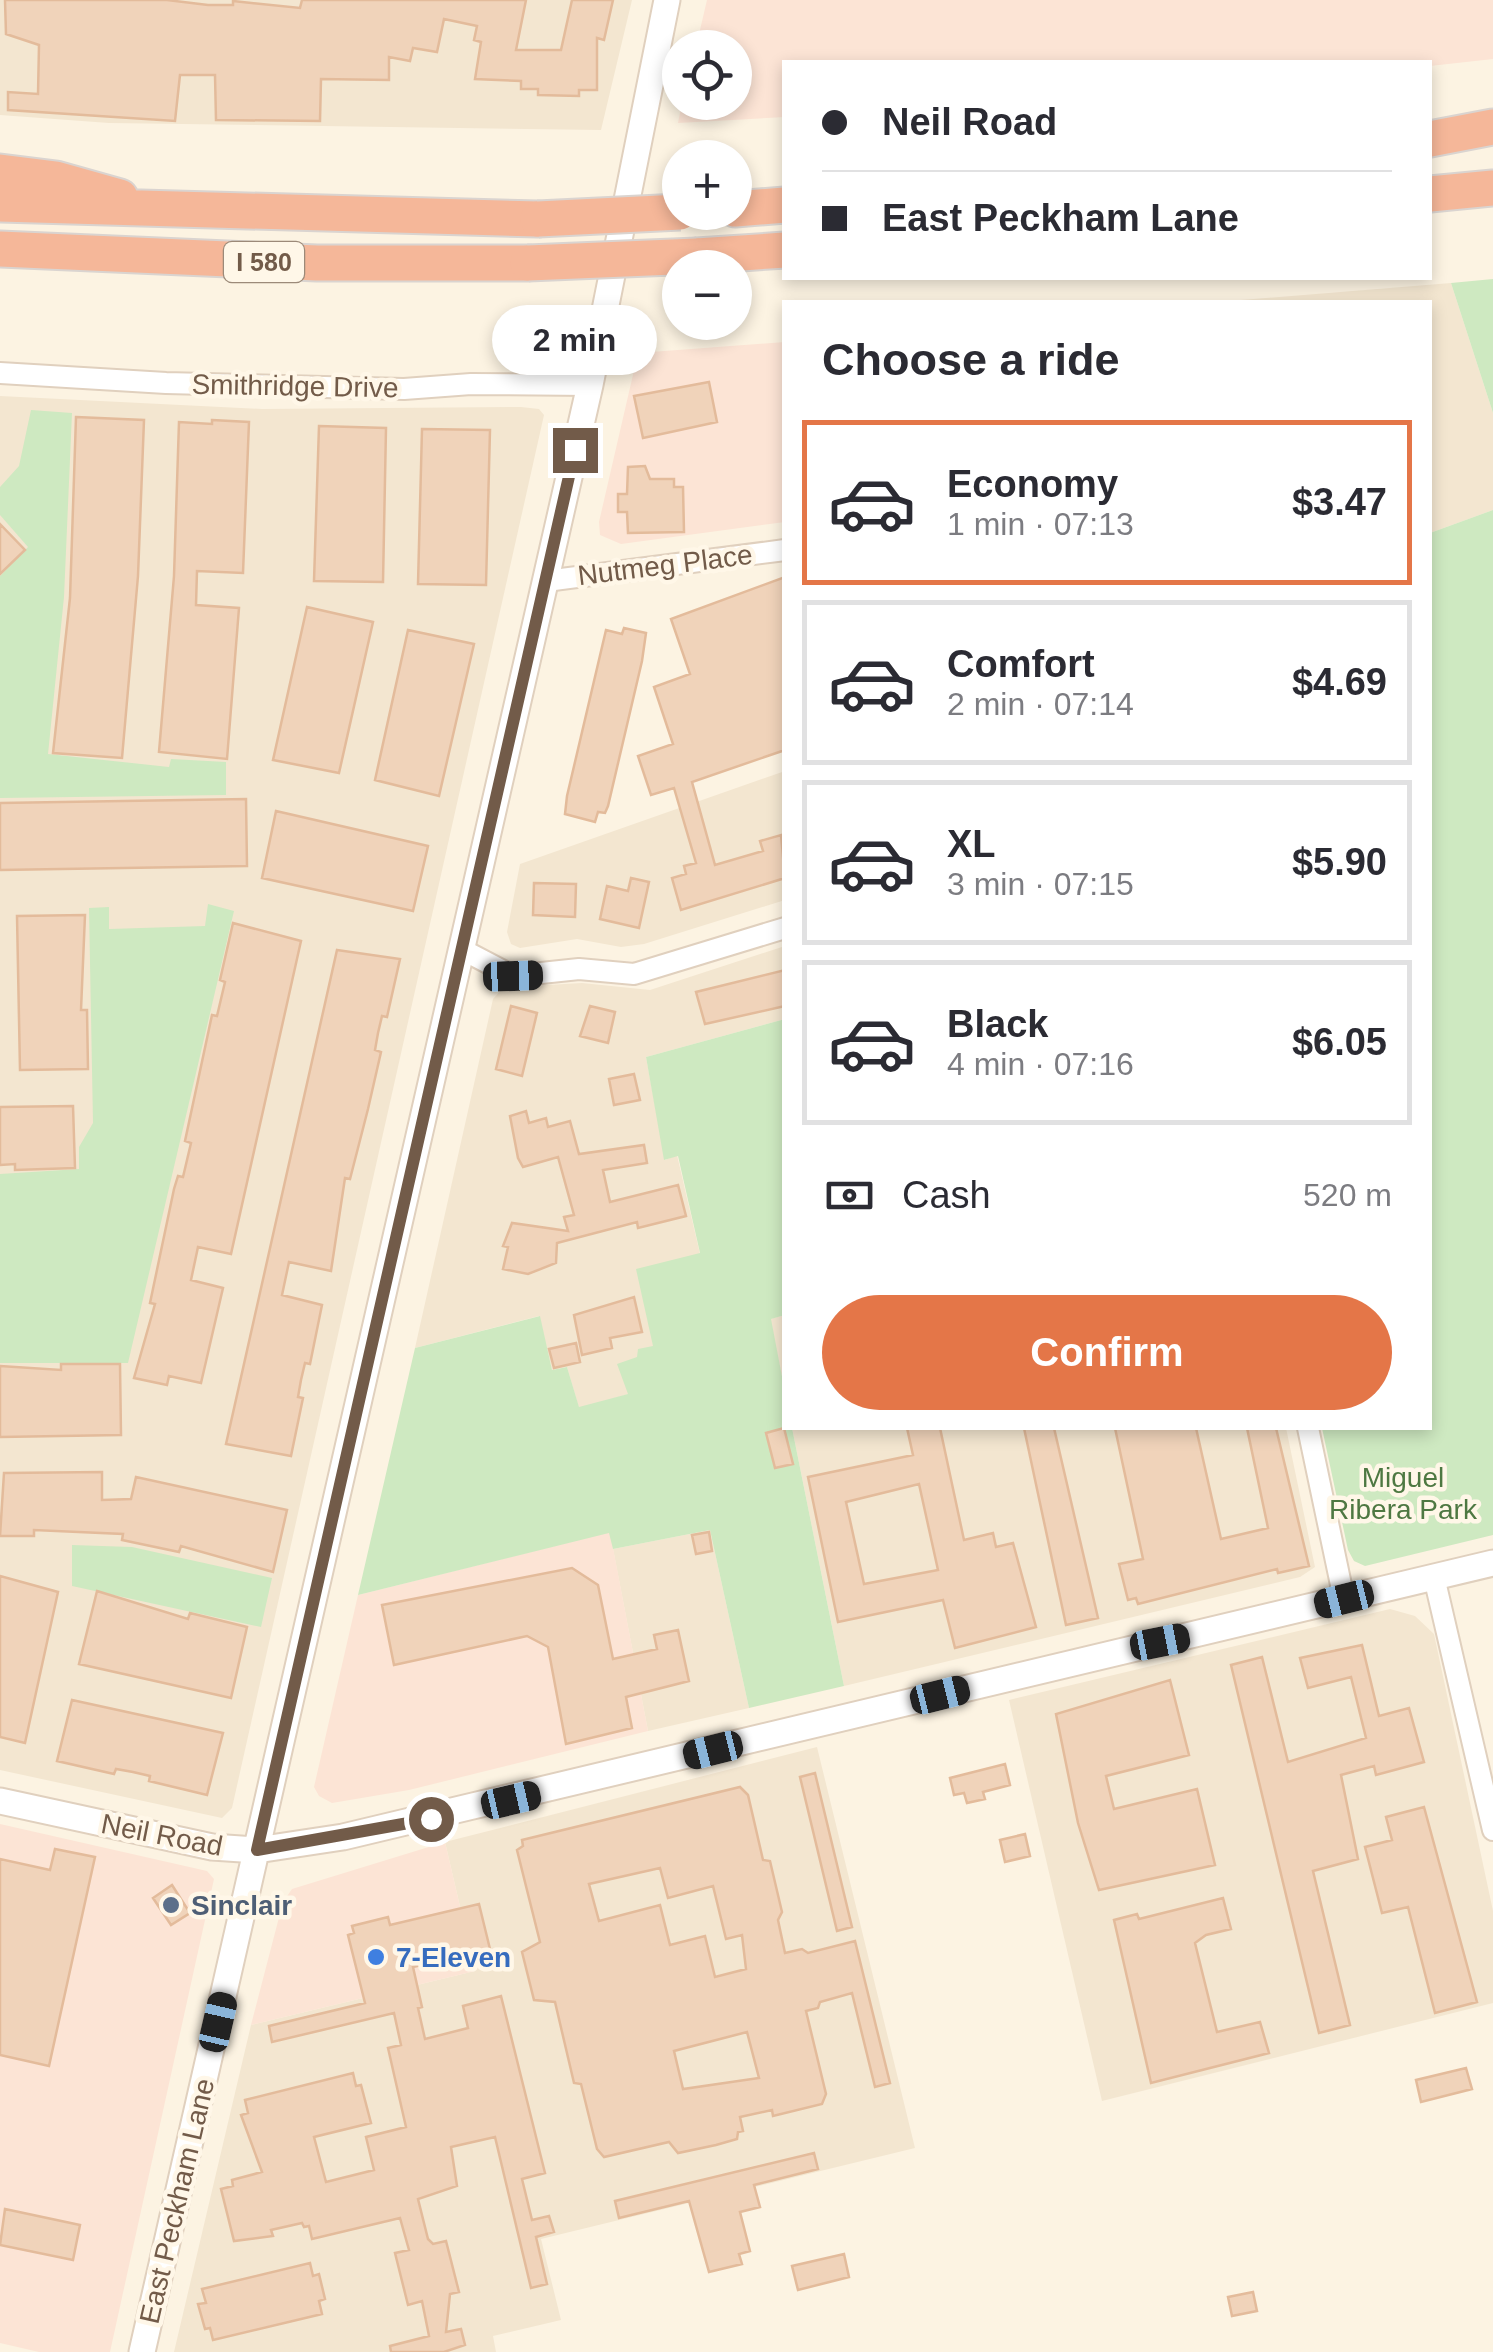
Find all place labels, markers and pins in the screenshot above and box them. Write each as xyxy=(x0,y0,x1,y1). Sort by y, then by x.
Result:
place label: Sinclair xyxy=(191,1890,292,1921)
marker: Sinclair xyxy=(160,1894,182,1916)
place label: 7-Eleven xyxy=(396,1942,511,1973)
marker: 7-Eleven xyxy=(365,1946,387,1968)

